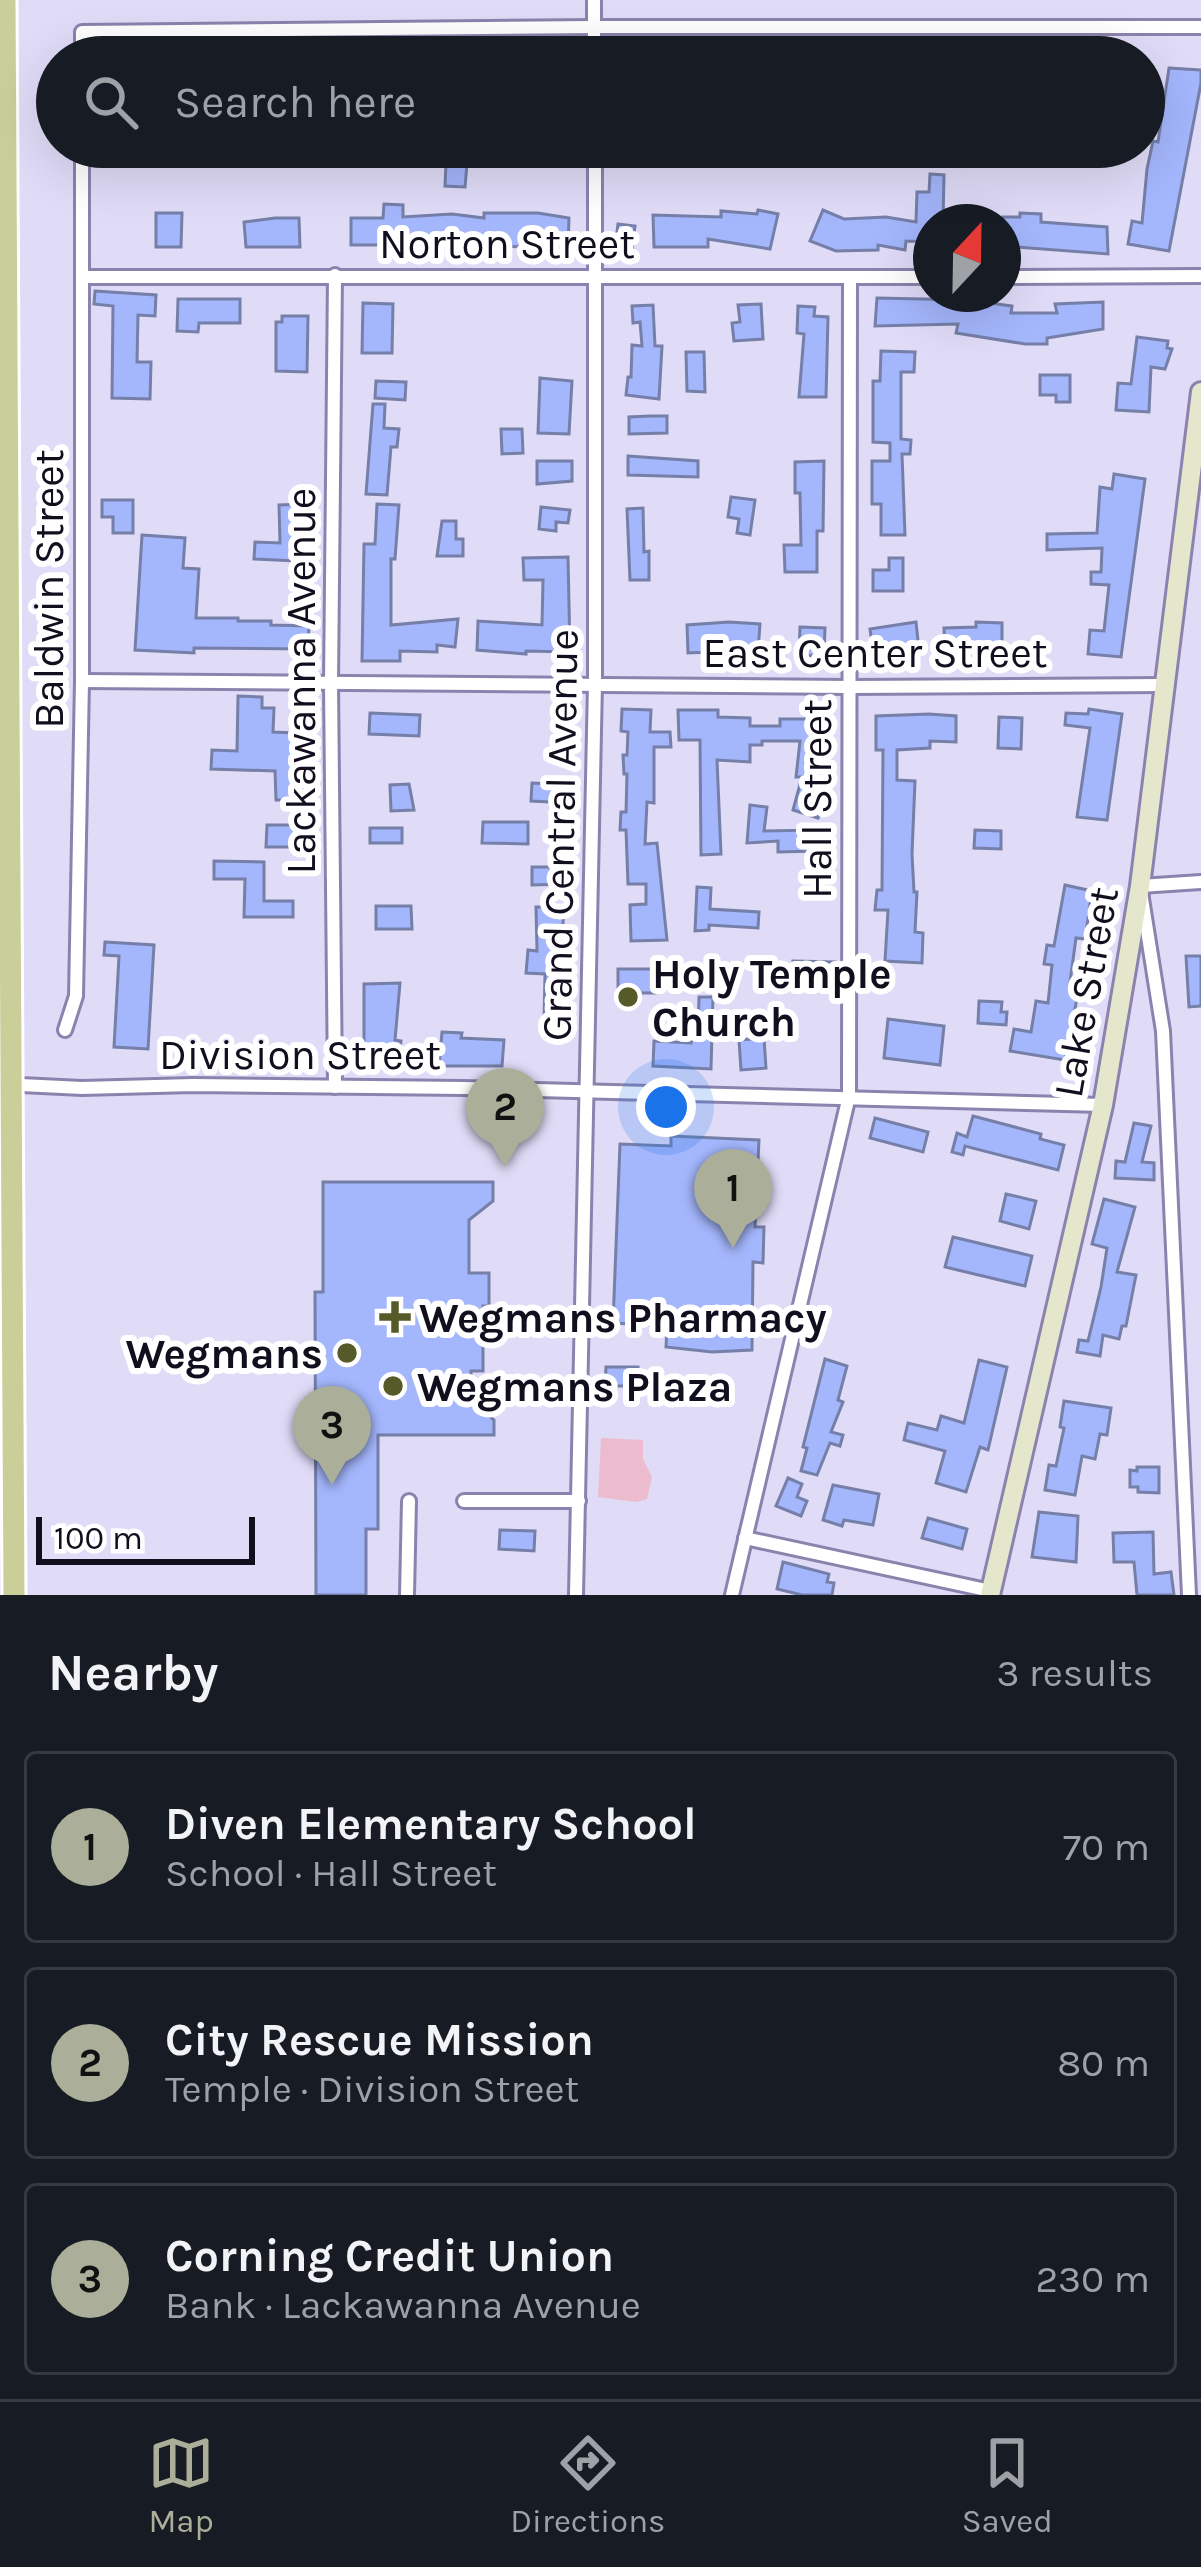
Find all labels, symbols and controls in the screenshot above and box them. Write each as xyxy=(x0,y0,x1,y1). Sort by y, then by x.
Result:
search box xyxy=(36,36,1165,168)
icon: search xyxy=(78,69,144,135)
text: Search here xyxy=(174,76,416,128)
north arrow xyxy=(913,204,1021,312)
street label: Norton Street xyxy=(379,219,635,269)
street label: Baldwin Street xyxy=(24,449,74,729)
street label: Lackawanna Avenue xyxy=(276,488,326,874)
street label: Grand Central Avenue xyxy=(531,628,589,1042)
street label: East Center Street xyxy=(702,628,1048,678)
street label: Hall Street xyxy=(792,699,842,899)
street label: Lake Street xyxy=(1043,883,1129,1102)
place label: Holy Temple Church xyxy=(652,949,892,1047)
marker: Holy Temple Church xyxy=(615,984,641,1010)
street label: Division Street xyxy=(159,1030,441,1080)
pin: 2 xyxy=(466,1068,544,1167)
your location xyxy=(636,1077,696,1137)
pin: 1 xyxy=(694,1149,772,1248)
place label: Wegmans Pharmacy xyxy=(419,1293,827,1343)
marker: Wegmans Pharmacy xyxy=(382,1304,408,1330)
place label: Wegmans xyxy=(125,1329,323,1379)
marker: Wegmans xyxy=(334,1340,360,1366)
place label: Wegmans Plaza xyxy=(417,1362,732,1412)
marker: Wegmans Plaza xyxy=(380,1373,406,1399)
pin: 3 xyxy=(293,1386,371,1485)
scale bar xyxy=(36,1511,255,1564)
text: 100 m xyxy=(54,1519,143,1557)
text: Nearby xyxy=(48,1643,218,1703)
text: 3 results xyxy=(996,1650,1153,1696)
text: Diven Elementary School xyxy=(165,1798,697,1850)
text: 1 xyxy=(83,1824,97,1870)
text: 70 m xyxy=(1063,1824,1150,1870)
text: School · Hall Street xyxy=(165,1850,497,1896)
text: City Rescue Mission xyxy=(165,2014,594,2066)
text: 2 xyxy=(78,2040,102,2086)
text: 80 m xyxy=(1057,2040,1150,2086)
text: Temple · Division Street xyxy=(165,2066,579,2112)
text: Corning Credit Union xyxy=(165,2230,614,2282)
text: 3 xyxy=(78,2256,102,2302)
text: 230 m xyxy=(1035,2256,1150,2302)
text: Bank · Lackawanna Avenue xyxy=(165,2282,641,2328)
tab: Map xyxy=(148,2430,214,2540)
tab: Directions xyxy=(510,2430,665,2540)
tab: Saved xyxy=(962,2430,1053,2540)

